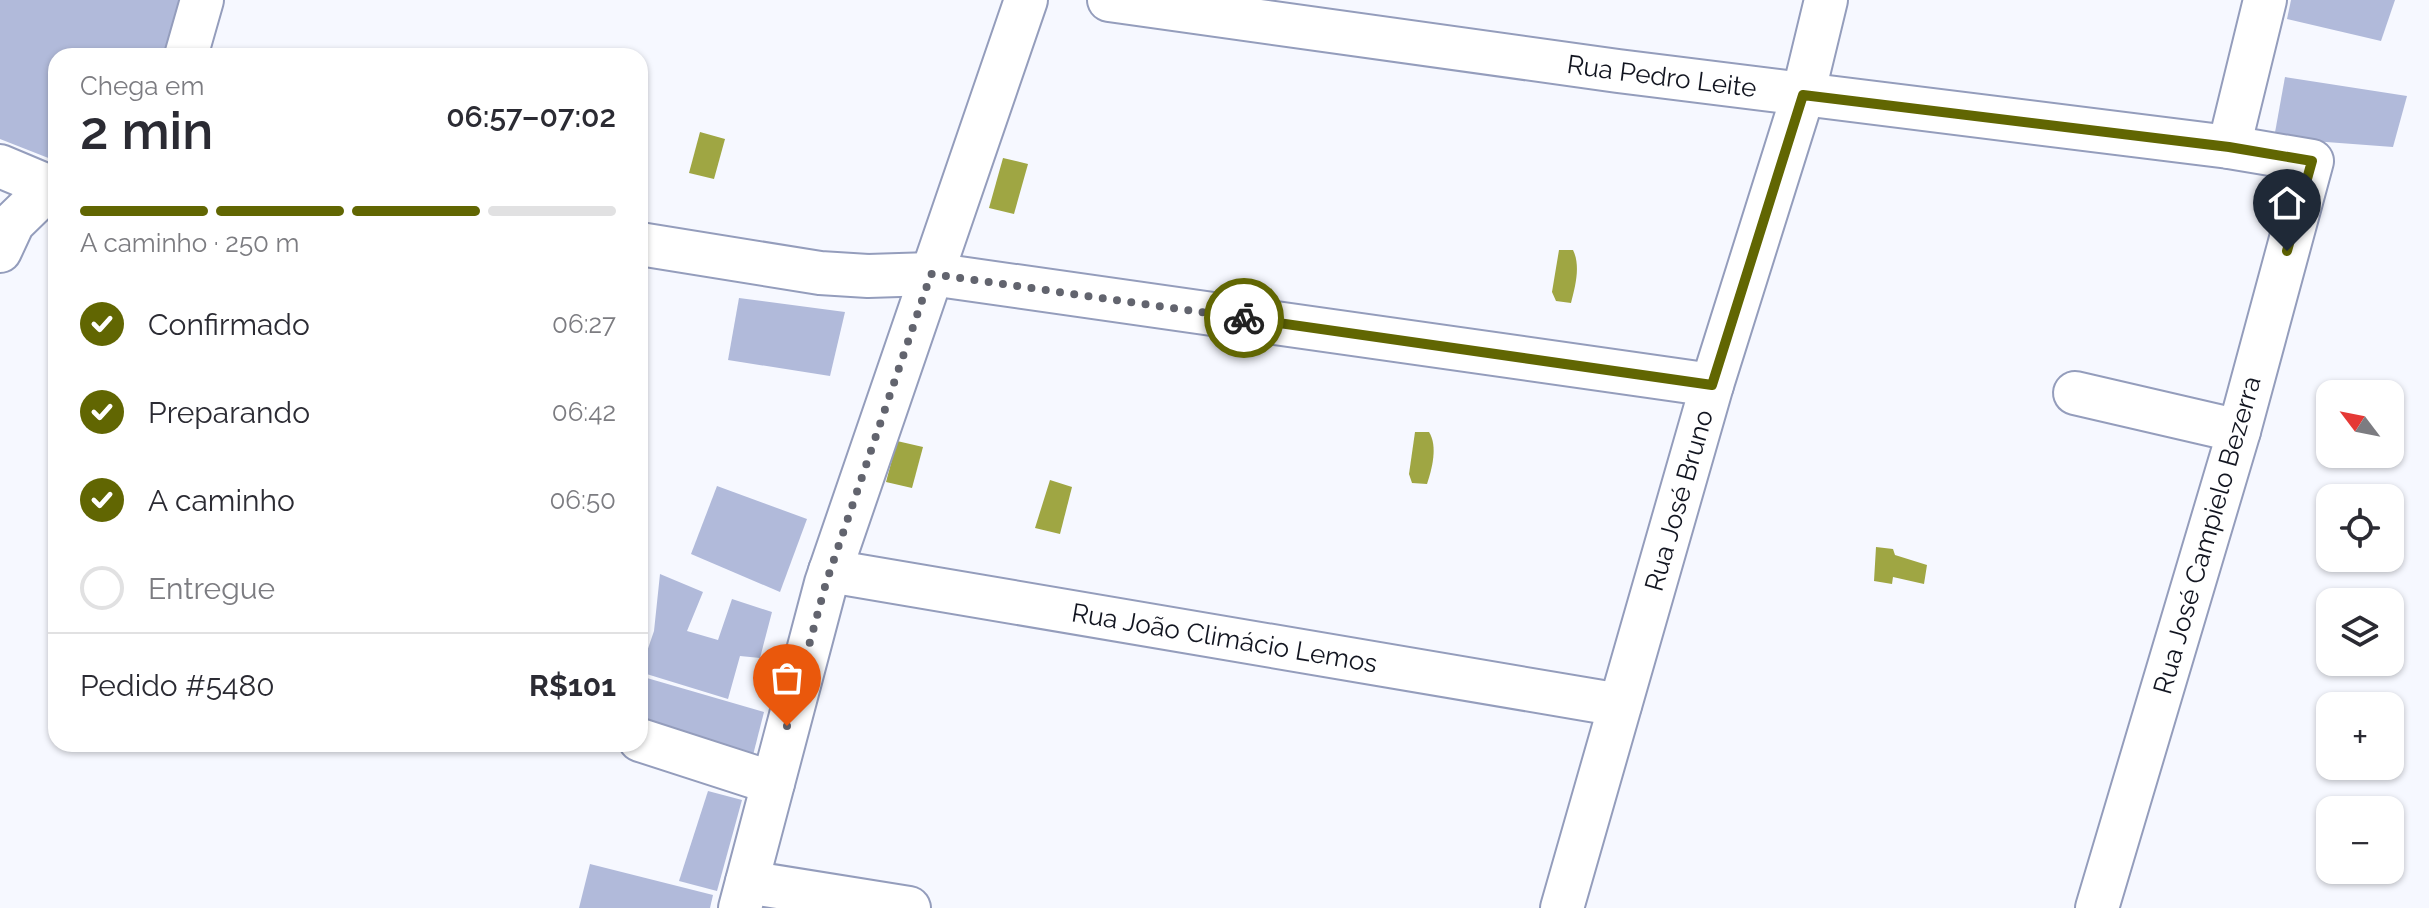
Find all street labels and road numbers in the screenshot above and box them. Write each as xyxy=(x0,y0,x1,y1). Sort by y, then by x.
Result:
street label: Rua Pedro Leite xyxy=(1565,49,1758,103)
street label: Rua José Campielo Bezerra xyxy=(2147,373,2267,697)
street label: Rua José Bruno xyxy=(1639,406,1719,595)
street label: Rua João Climácio Lemos xyxy=(1069,597,1379,679)

